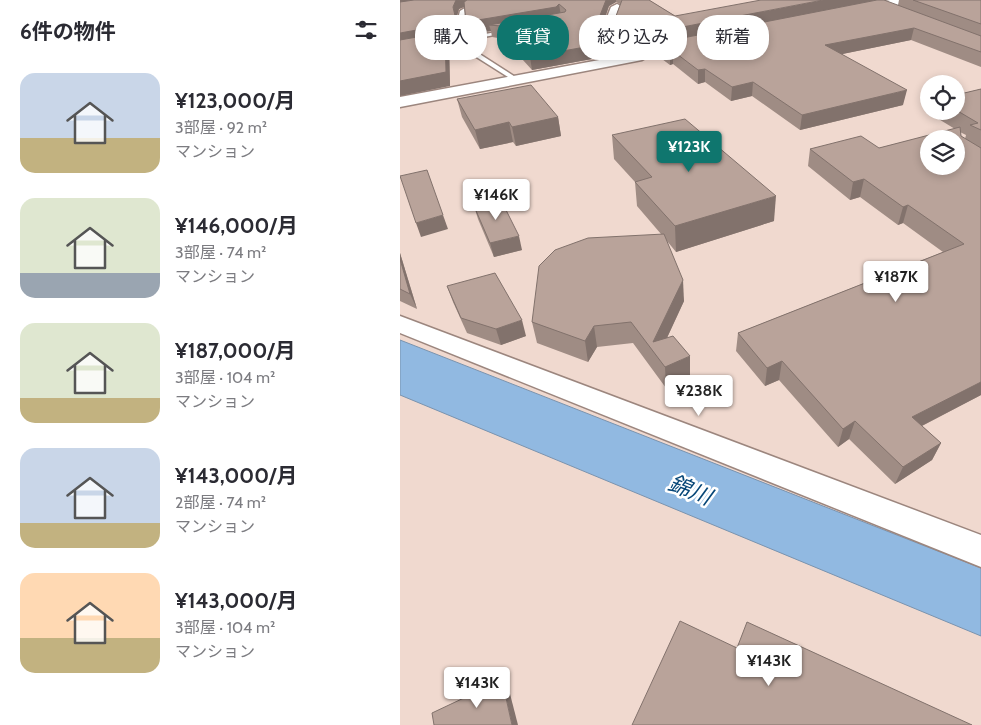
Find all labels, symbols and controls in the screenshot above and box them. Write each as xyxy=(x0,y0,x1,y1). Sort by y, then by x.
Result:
chip: 購入 xyxy=(415,15,487,60)
chip: 賃貸 xyxy=(497,15,569,60)
chip: 絞り込み xyxy=(579,15,687,60)
chip: 新着 xyxy=(697,15,769,60)
icon: filters xyxy=(352,16,380,44)
text: 6件の物件 xyxy=(20,19,116,44)
map controls xyxy=(920,75,965,175)
button: locate xyxy=(920,75,965,120)
text: ¥123,000/月 xyxy=(175,88,295,113)
icon: home xyxy=(60,93,120,153)
text: 3部屋 · 92 m² xyxy=(175,118,267,137)
pin: ¥123K xyxy=(654,130,724,173)
button: layers xyxy=(920,130,965,175)
text: ¥123K xyxy=(668,137,710,156)
text: マンション xyxy=(175,142,255,161)
pin: ¥146K xyxy=(461,178,531,221)
text: ¥146K xyxy=(474,185,518,204)
text: ¥146,000/月 xyxy=(175,213,298,238)
icon: home xyxy=(60,218,120,278)
text: 3部屋 · 74 m² xyxy=(175,243,266,262)
pin: ¥187K xyxy=(861,260,931,303)
text: マンション xyxy=(175,267,255,286)
text: ¥187K xyxy=(874,267,918,286)
text: ¥187,000/月 xyxy=(175,338,296,363)
icon: home xyxy=(60,343,120,403)
text: 3部屋 · 104 m² xyxy=(175,368,275,387)
pin: ¥238K xyxy=(664,374,734,417)
text: ¥238K xyxy=(676,381,722,400)
text: マンション xyxy=(175,392,255,411)
text: ¥143,000/月 xyxy=(175,463,297,488)
icon: home xyxy=(60,468,120,528)
water label: 錦川 xyxy=(665,469,717,512)
text: 2部屋 · 74 m² xyxy=(175,493,266,512)
text: マンション xyxy=(175,517,255,536)
text: ¥143,000/月 xyxy=(175,588,297,613)
icon: home xyxy=(60,593,120,653)
text: 3部屋 · 104 m² xyxy=(175,618,275,637)
text: マンション xyxy=(175,642,255,661)
pin: ¥143K xyxy=(734,644,804,687)
text: ¥143K xyxy=(747,651,791,670)
pin: ¥143K xyxy=(442,666,512,709)
text: ¥143K xyxy=(455,673,499,692)

